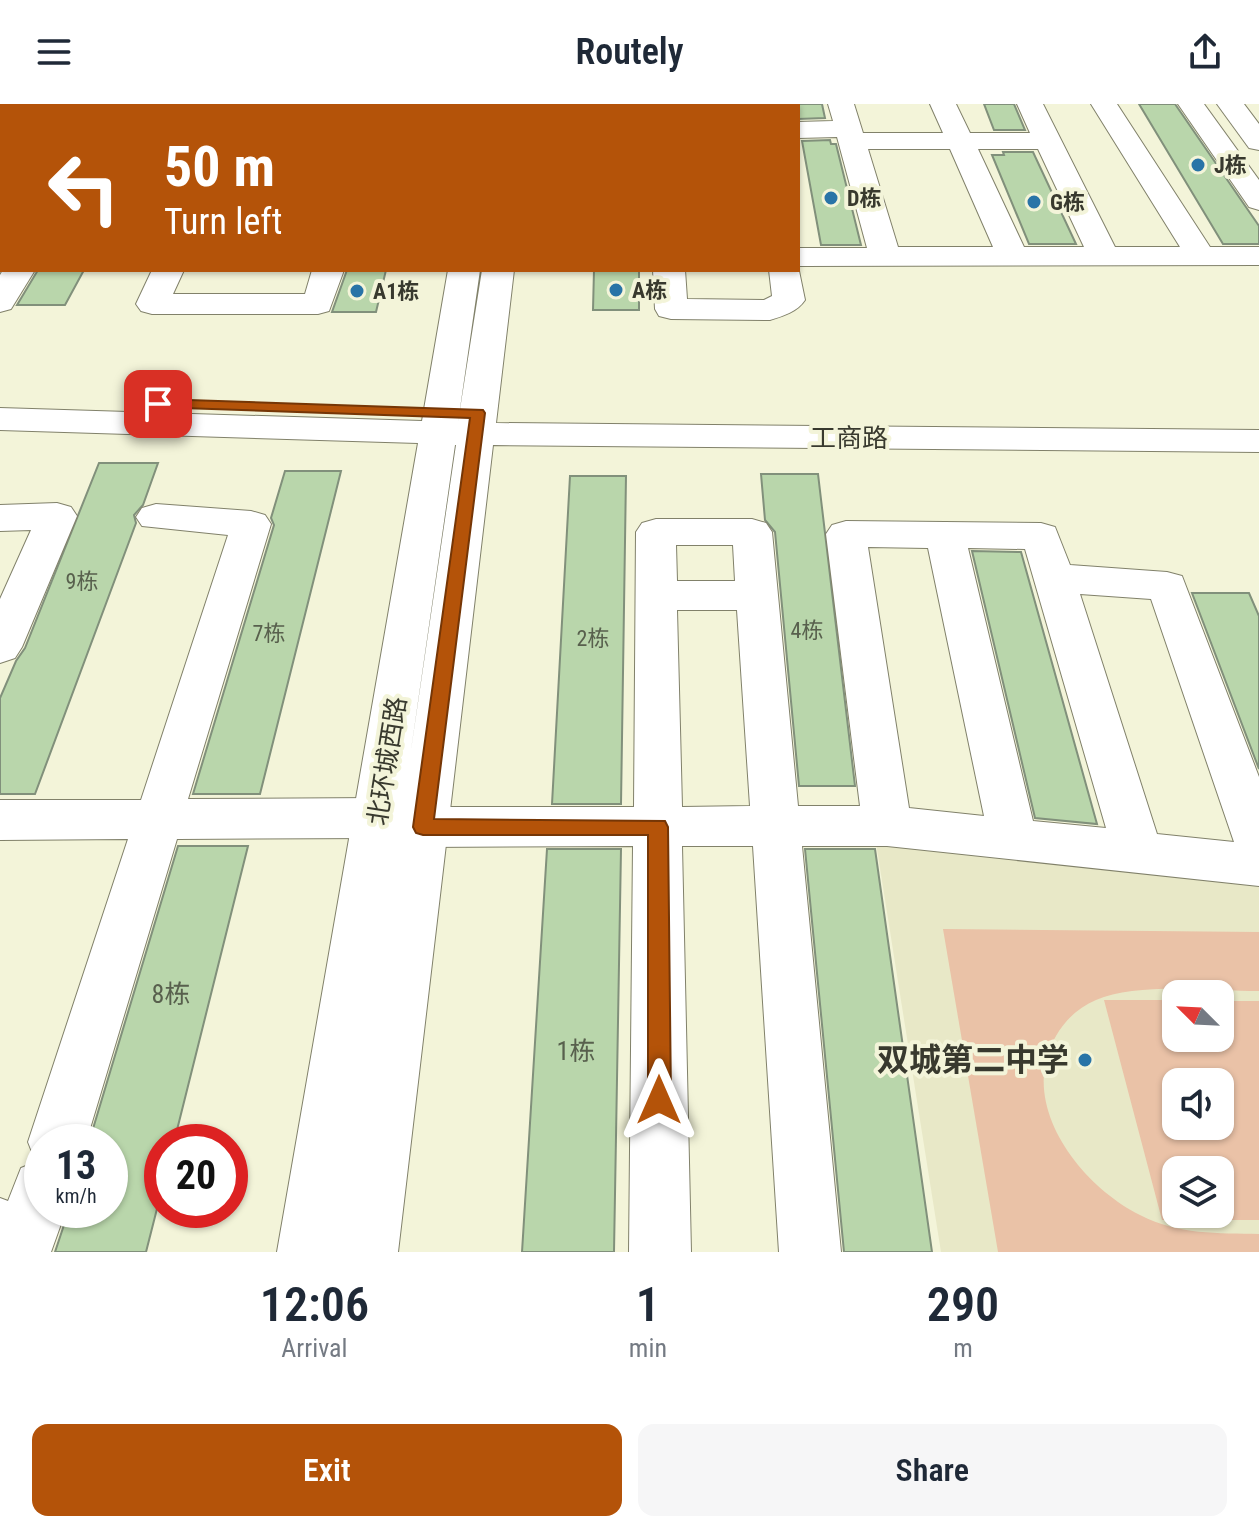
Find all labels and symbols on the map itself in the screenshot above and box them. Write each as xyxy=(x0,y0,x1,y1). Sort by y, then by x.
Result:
place label: J栋 xyxy=(1214,153,1247,178)
marker: J栋 xyxy=(1189,156,1207,174)
place label: D栋 xyxy=(847,186,881,211)
marker: D栋 xyxy=(822,189,840,207)
place label: G栋 xyxy=(1050,190,1085,215)
marker: G栋 xyxy=(1025,193,1043,211)
place label: A栋 xyxy=(632,278,667,303)
place label: A1栋 xyxy=(373,279,419,304)
marker: A栋 xyxy=(607,281,625,299)
marker: A1栋 xyxy=(348,282,366,300)
pin xyxy=(124,370,192,438)
street label: 工商路 xyxy=(810,423,888,453)
house number: 9栋 xyxy=(66,569,98,594)
house number: 4栋 xyxy=(791,618,823,643)
house number: 7栋 xyxy=(253,621,285,646)
house number: 2栋 xyxy=(577,626,609,651)
street label: 北环城西路 xyxy=(362,694,412,828)
house number: 8栋 xyxy=(152,979,190,1009)
north arrow xyxy=(1162,980,1234,1052)
house number: 1栋 xyxy=(557,1036,595,1066)
place label: 双城第二中学 xyxy=(877,1041,1069,1079)
marker: 双城第二中学 xyxy=(1076,1051,1094,1069)
position arrow xyxy=(617,1058,701,1142)
speed limit sign: 20 xyxy=(144,1124,248,1228)

